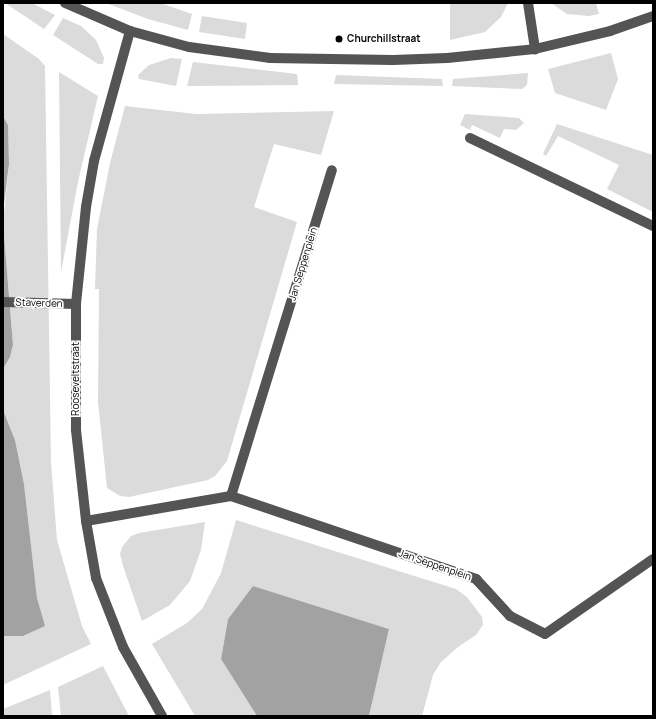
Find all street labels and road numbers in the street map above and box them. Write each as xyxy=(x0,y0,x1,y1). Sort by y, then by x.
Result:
street label: Jan Seppenplein xyxy=(286,226,320,302)
street label: Staverden xyxy=(15,296,63,310)
street label: Rooseveltstraat xyxy=(70,342,82,416)
street label: Jan Seppenplein xyxy=(397,547,473,583)

